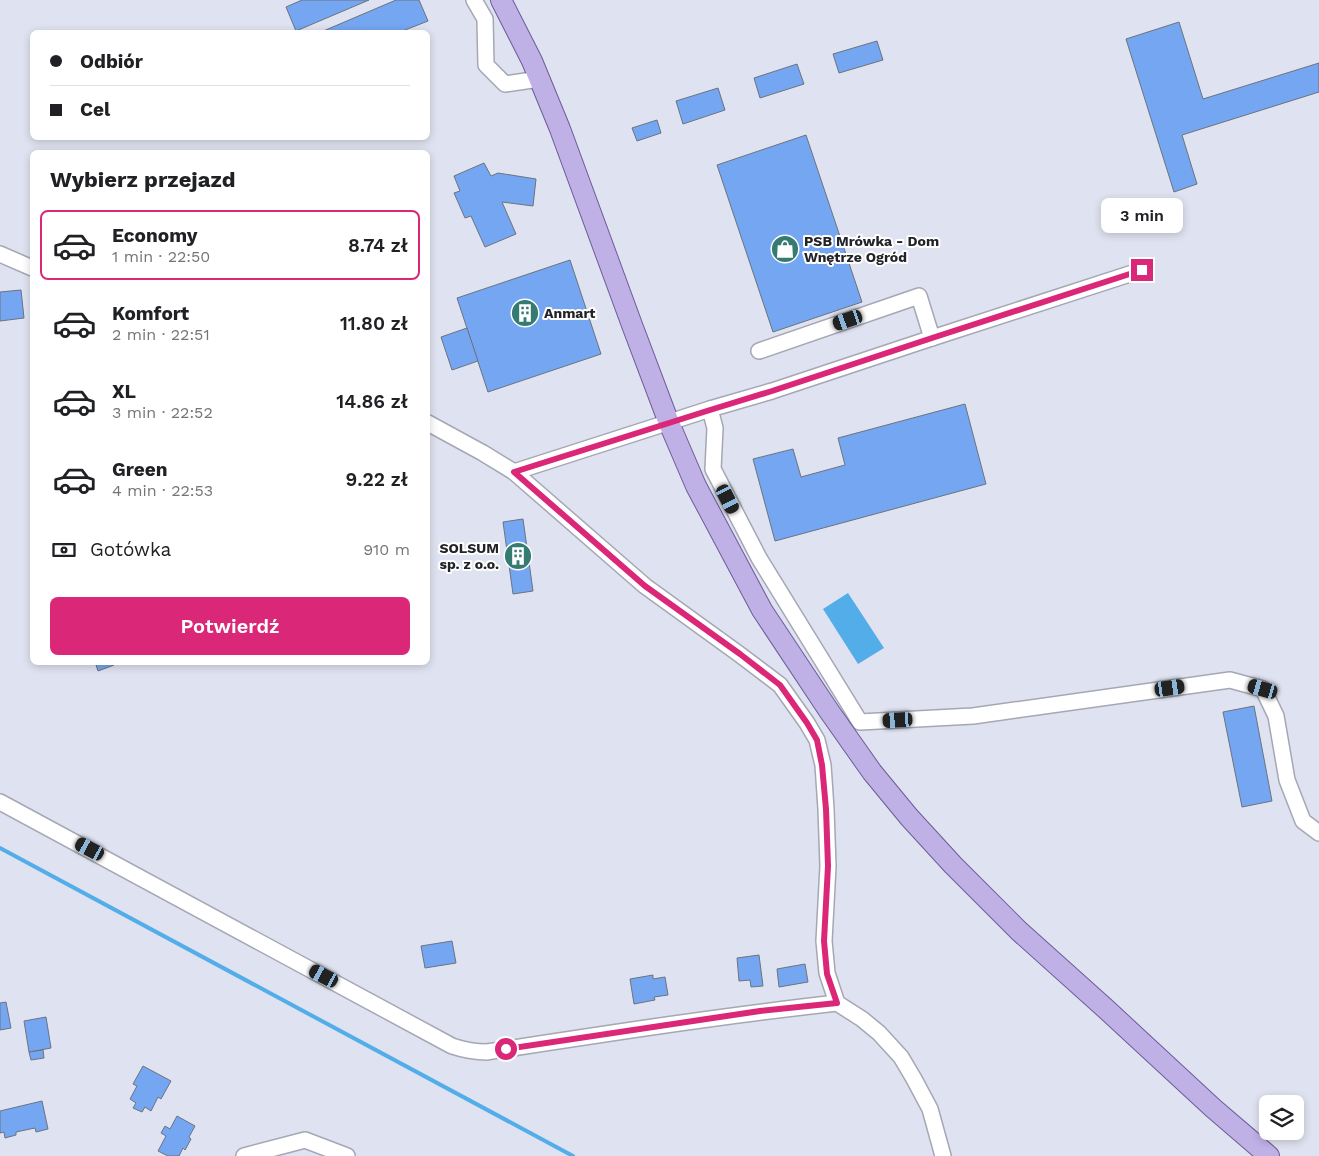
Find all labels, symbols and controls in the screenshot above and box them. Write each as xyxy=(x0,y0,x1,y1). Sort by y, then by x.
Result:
text: Odbiór xyxy=(80,50,143,73)
text: Cel xyxy=(80,98,110,121)
text: Wybierz przejazd xyxy=(50,167,235,192)
callout: 3 min xyxy=(1101,198,1183,232)
text: 3 min xyxy=(1120,206,1164,225)
icon: car xyxy=(52,223,97,268)
text: Economy xyxy=(112,224,197,247)
place label: PSB Mrówka - Dom Wnętrze Ogród xyxy=(804,233,939,265)
text: 8.74 zł xyxy=(348,234,408,257)
shop icon: PSB Mrówka - Dom Wnętrze Ogród xyxy=(770,234,800,264)
text: 1 min · 22:50 xyxy=(112,247,210,266)
route end xyxy=(1131,259,1153,281)
building icon: Anmart xyxy=(510,298,540,328)
icon: car xyxy=(52,301,97,346)
text: Komfort xyxy=(112,302,189,325)
place label: Anmart xyxy=(544,305,595,321)
car xyxy=(831,308,864,332)
text: 11.80 zł xyxy=(340,312,408,335)
text: 2 min · 22:51 xyxy=(112,325,210,344)
icon: car xyxy=(52,379,97,424)
text: XL xyxy=(112,380,136,403)
text: 14.86 zł xyxy=(336,390,408,413)
text: 3 min · 22:52 xyxy=(112,403,213,422)
icon: car xyxy=(52,457,97,502)
text: Green xyxy=(112,458,168,481)
text: 9.22 zł xyxy=(346,468,408,491)
text: 4 min · 22:53 xyxy=(112,481,213,500)
car xyxy=(714,482,741,516)
icon: cash xyxy=(50,536,78,564)
text: Gotówka xyxy=(90,538,171,561)
text: 910 m xyxy=(363,540,410,559)
place label: SOLSUM sp. z o.o. xyxy=(439,540,499,572)
building icon: SOLSUM sp. z o.o. xyxy=(503,541,533,571)
button: Potwierdź xyxy=(50,597,410,655)
car xyxy=(1154,678,1185,698)
car xyxy=(1246,678,1279,700)
car xyxy=(882,712,913,728)
car xyxy=(73,835,106,863)
car xyxy=(307,962,340,990)
route start xyxy=(495,1038,517,1060)
map controls xyxy=(1259,1095,1304,1140)
button: layers xyxy=(1259,1095,1304,1140)

